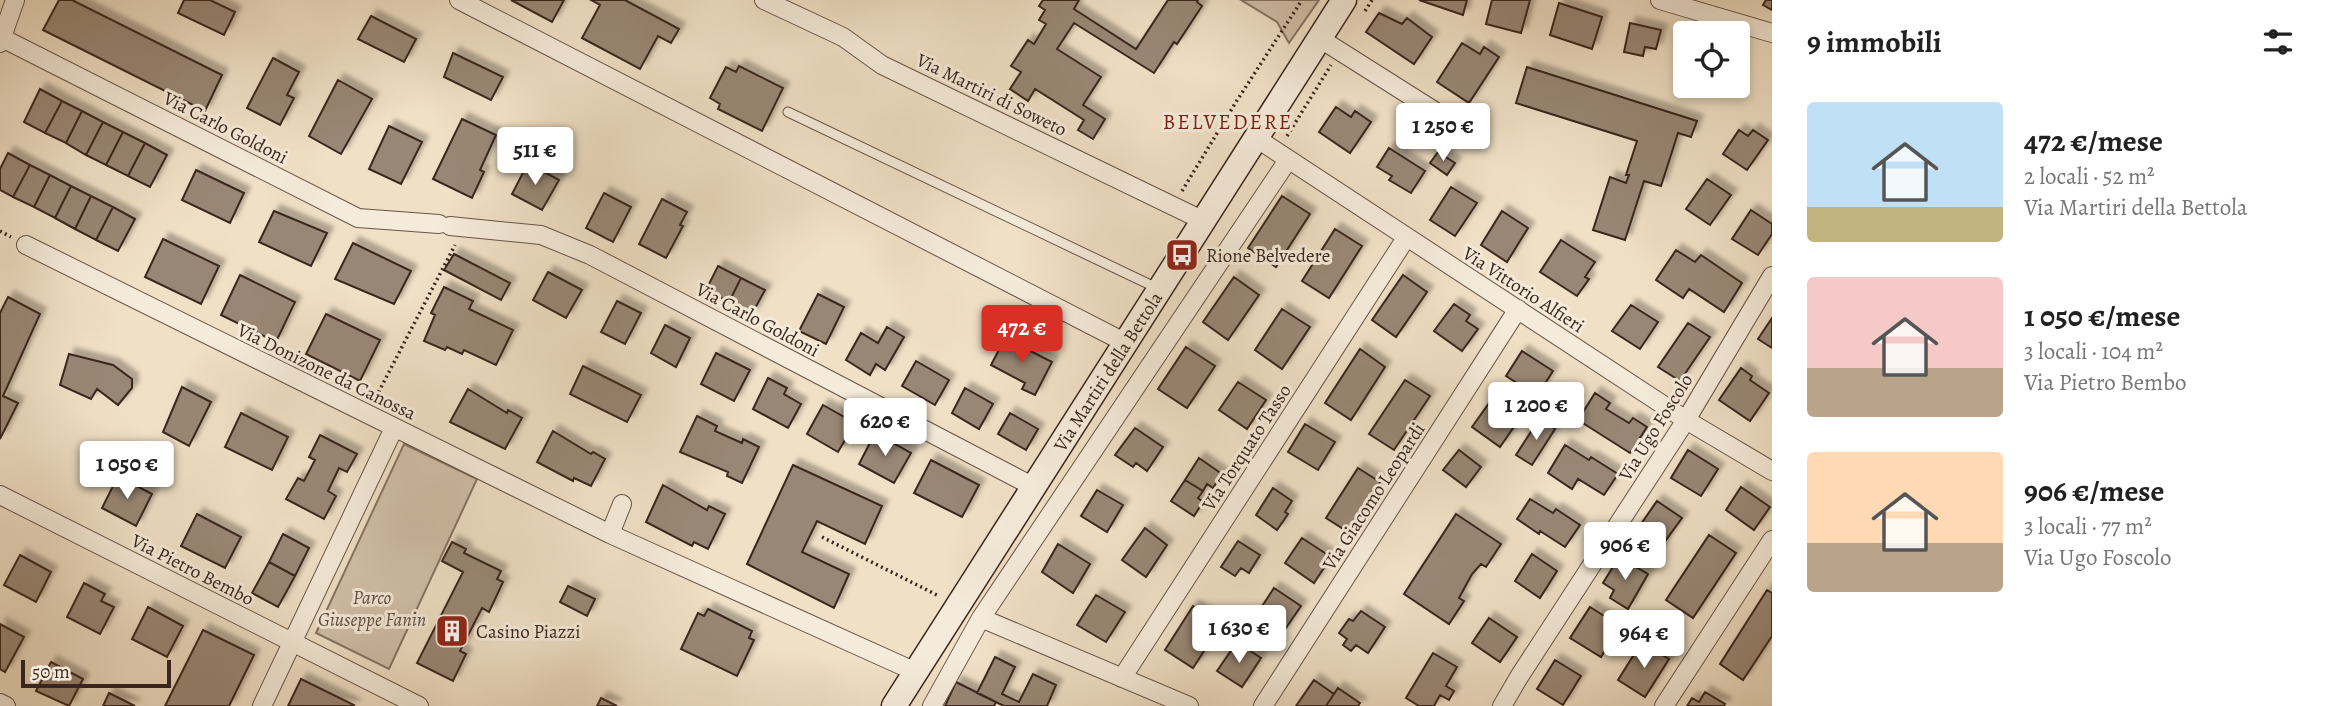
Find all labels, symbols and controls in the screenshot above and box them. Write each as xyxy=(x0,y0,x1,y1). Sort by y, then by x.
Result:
map controls xyxy=(1673,21,1750,98)
button: locate xyxy=(1673,21,1750,98)
text: 9 immobili xyxy=(1807,22,1941,62)
icon: filters xyxy=(2259,23,2297,61)
street label: Via Martiri di Soweto xyxy=(911,47,1071,143)
street label: Via Carlo Goldoni xyxy=(158,85,292,170)
pin: 1 250 € xyxy=(1378,104,1508,163)
district label: BELVEDERE xyxy=(1163,108,1293,136)
text: 1 250 € xyxy=(1412,110,1474,141)
text: 472 €/mese xyxy=(2024,121,2163,161)
pin: 511 € xyxy=(486,128,584,187)
icon: home xyxy=(1863,130,1947,214)
text: 511 € xyxy=(513,134,557,165)
text: 2 locali · 52 m² xyxy=(2024,161,2155,192)
text: Via Martiri della Bettola xyxy=(2024,192,2248,223)
bus stop icon: Rione Belvedere xyxy=(1163,236,1201,274)
street label: Via Vittorio Alfieri xyxy=(1457,240,1589,339)
place label: Rione Belvedere xyxy=(1206,243,1330,269)
street label: Via Carlo Goldoni xyxy=(690,276,824,363)
street label: Via Martiri della Bettola xyxy=(1047,287,1169,457)
text: 1 050 €/mese xyxy=(2024,296,2180,336)
icon: home xyxy=(1863,305,1947,389)
pin: 472 € xyxy=(973,306,1071,365)
text: 472 € xyxy=(998,312,1046,343)
street label: Via Donizone da Canossa xyxy=(232,317,420,427)
text: 3 locali · 104 m² xyxy=(2024,336,2163,367)
text: Via Pietro Bembo xyxy=(2024,367,2186,398)
street label: Via Ugo Foscolo xyxy=(1612,369,1699,487)
street label: Via Torquato Tasso xyxy=(1196,379,1298,517)
pin: 1 200 € xyxy=(1471,382,1601,442)
text: 1 200 € xyxy=(1504,389,1568,420)
pin: 620 € xyxy=(836,398,934,458)
text: 620 € xyxy=(860,405,910,436)
street label: Via Giacomo Leopardi xyxy=(1316,418,1431,576)
pin: 1 050 € xyxy=(62,442,192,501)
text: 1 050 € xyxy=(96,448,158,479)
text: 906 €/mese xyxy=(2024,471,2164,511)
icon: home xyxy=(1863,480,1947,564)
text: 3 locali · 77 m² xyxy=(2024,511,2152,542)
pin: 906 € xyxy=(1576,522,1674,582)
street label: Via Pietro Bembo xyxy=(126,527,258,612)
text: 906 € xyxy=(1600,529,1650,560)
text: Via Ugo Foscolo xyxy=(2024,542,2171,573)
park label: Parco Giuseppe Fanin xyxy=(318,585,426,633)
pin: 1 630 € xyxy=(1174,606,1304,665)
pin: 964 € xyxy=(1595,610,1693,670)
building icon: Casino Piazzi xyxy=(433,612,471,650)
text: 1 630 € xyxy=(1208,612,1270,643)
text: 964 € xyxy=(1619,617,1669,648)
place label: Casino Piazzi xyxy=(476,619,581,645)
scale bar xyxy=(21,657,172,689)
text: 50 m xyxy=(32,659,70,685)

